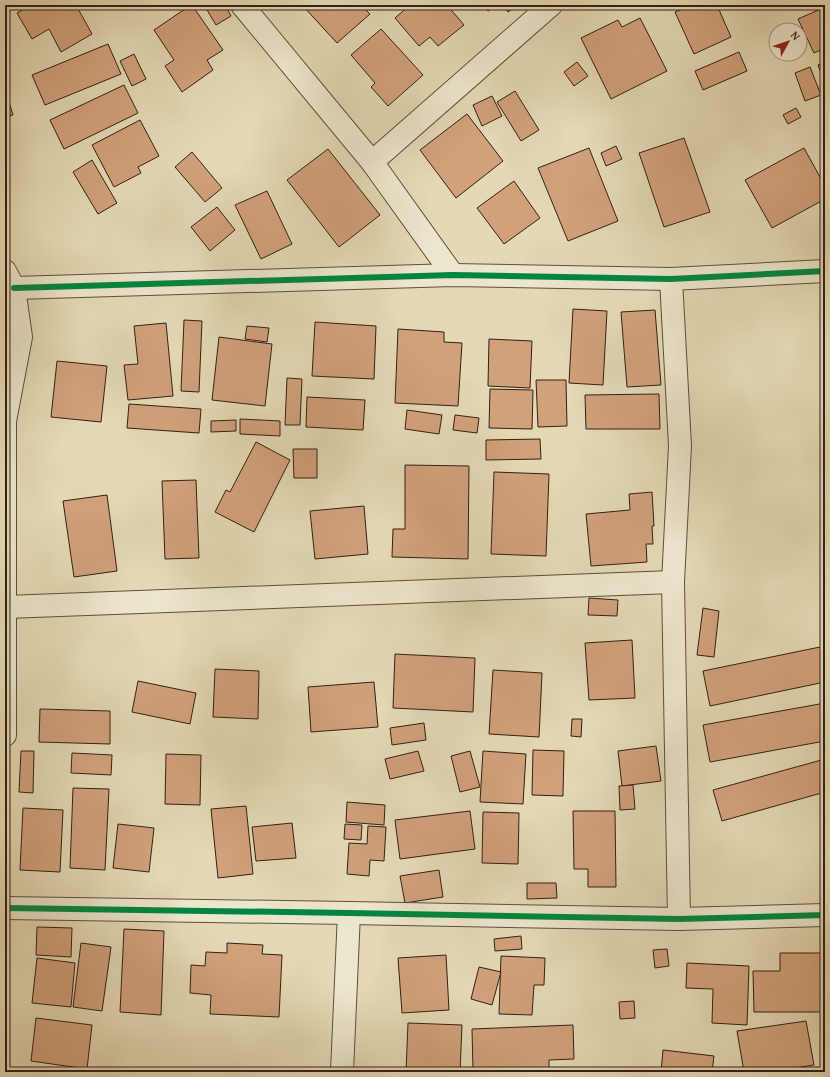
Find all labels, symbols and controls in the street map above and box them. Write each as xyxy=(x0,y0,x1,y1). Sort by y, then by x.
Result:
north arrow xyxy=(768,22,808,62)
text: N xyxy=(787,28,805,44)

